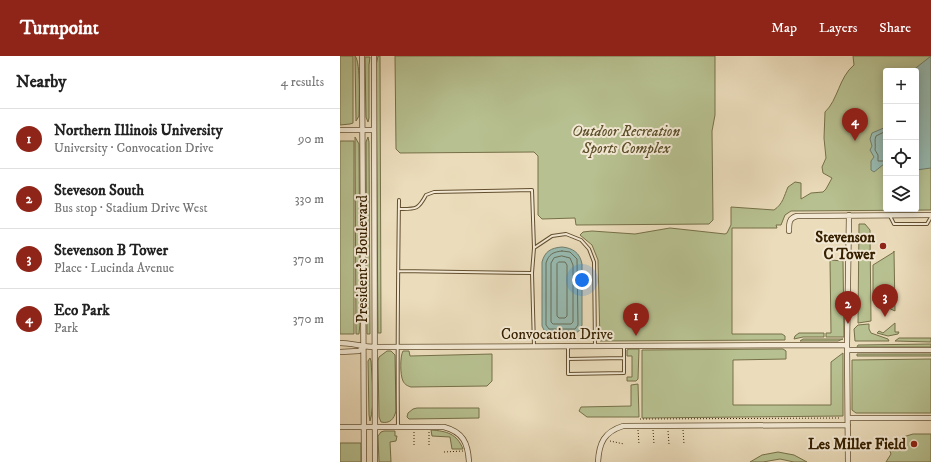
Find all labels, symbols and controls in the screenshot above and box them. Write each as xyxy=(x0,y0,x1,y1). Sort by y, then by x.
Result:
text: Turnpoint xyxy=(20,17,99,40)
text: Map xyxy=(771,19,797,37)
text: Layers xyxy=(819,19,857,37)
text: Share xyxy=(879,19,911,37)
map controls xyxy=(883,68,919,212)
button: + xyxy=(883,68,919,104)
text: Nearby xyxy=(16,71,66,93)
text: 4 results xyxy=(281,74,324,90)
button: − xyxy=(883,104,919,140)
pin: 4 xyxy=(842,108,868,141)
text: Northern Illinois University xyxy=(54,121,223,140)
park label: Outdoor Recreation Sports Complex xyxy=(572,122,680,158)
text: 1 xyxy=(27,131,31,147)
text: 90 m xyxy=(298,131,324,147)
text: University · Convocation Drive xyxy=(54,140,214,156)
button: locate xyxy=(883,140,919,176)
button: layers xyxy=(883,176,919,212)
text: Steveson South xyxy=(54,181,144,200)
text: 2 xyxy=(26,191,32,207)
text: 330 m xyxy=(295,191,324,207)
street label: President's Boulevard xyxy=(353,194,372,323)
text: Bus stop · Stadium Drive West xyxy=(54,200,208,216)
place label: Stevenson C Tower xyxy=(815,228,875,264)
text: Stevenson B Tower xyxy=(54,241,168,260)
marker: Stevenson C Tower xyxy=(878,241,888,251)
text: 3 xyxy=(27,251,31,267)
text: 370 m xyxy=(293,251,324,267)
text: Place · Lucinda Avenue xyxy=(54,260,174,276)
your location xyxy=(572,270,592,290)
pin: 3 xyxy=(872,284,898,317)
pin: 2 xyxy=(835,291,861,324)
text: Eco Park xyxy=(54,301,110,320)
pin: 1 xyxy=(623,303,649,336)
text: 4 xyxy=(25,311,33,327)
text: 370 m xyxy=(293,311,324,327)
text: Park xyxy=(54,320,78,336)
street label: Convocation Drive xyxy=(501,325,613,344)
place label: Les Miller Field xyxy=(808,435,907,454)
marker: Les Miller Field xyxy=(909,439,919,449)

